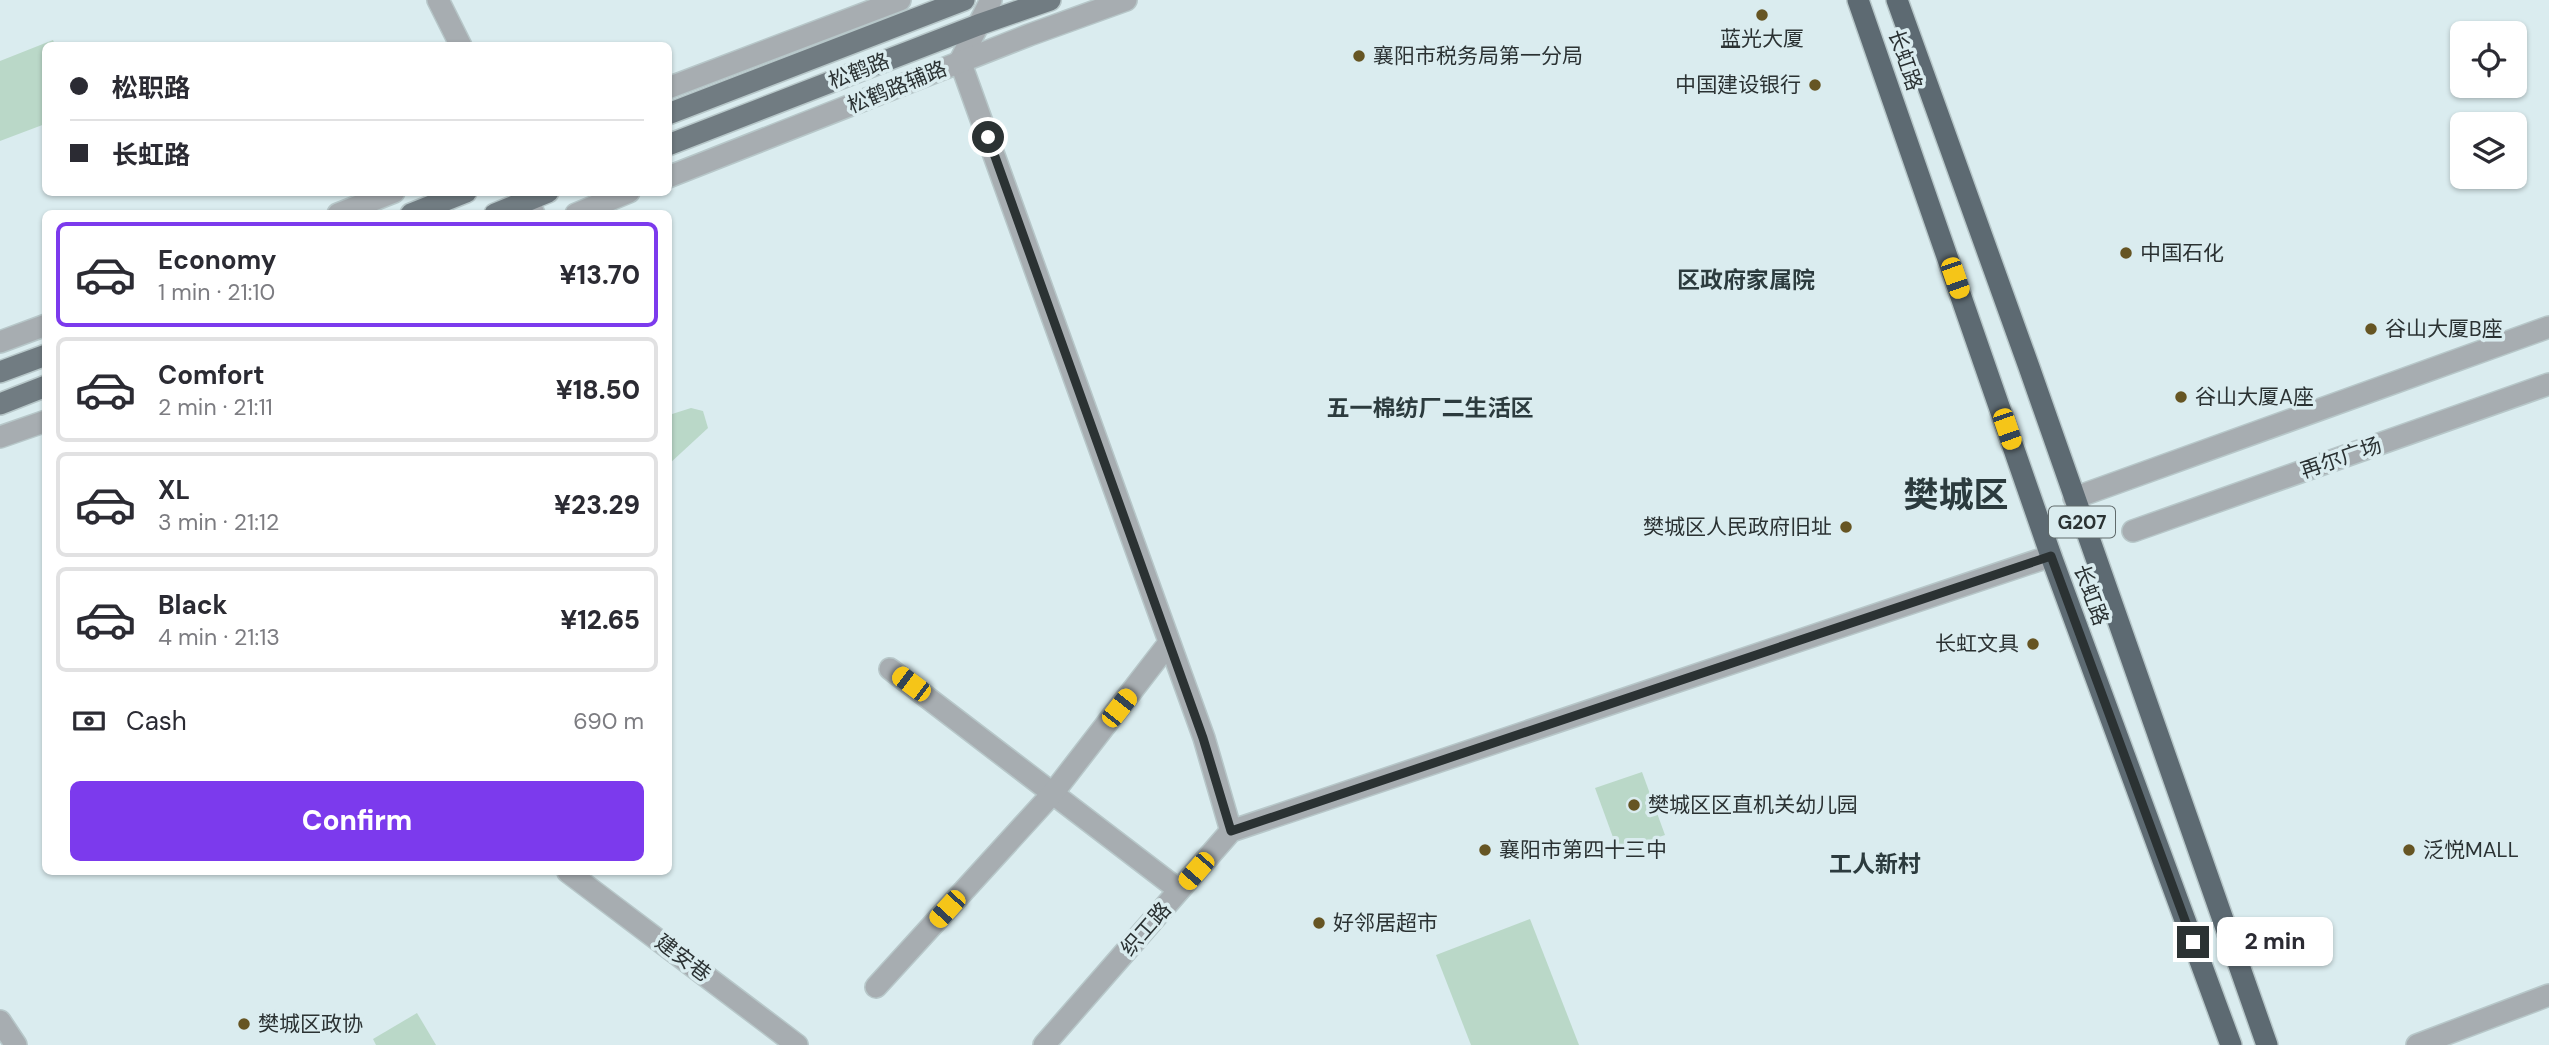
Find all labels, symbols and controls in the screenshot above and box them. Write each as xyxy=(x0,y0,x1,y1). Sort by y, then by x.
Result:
marker: 蓝光大厦 xyxy=(1754,7,1770,23)
map controls xyxy=(2450,21,2527,189)
button: locate xyxy=(2450,21,2527,98)
place label: 蓝光大厦 xyxy=(1720,25,1804,53)
street label: 长虹路 xyxy=(1882,26,1928,94)
place label: 襄阳市税务局第一分局 xyxy=(1373,42,1583,70)
street label: 松鹤路 xyxy=(825,47,893,95)
marker: 襄阳市税务局第一分局 xyxy=(1351,48,1367,64)
street label: 松鹤路辅路 xyxy=(843,54,951,120)
text: 松职路 xyxy=(112,71,190,105)
place label: 中国建设银行 xyxy=(1675,71,1801,99)
marker: 中国建设银行 xyxy=(1807,77,1823,93)
button: layers xyxy=(2450,112,2527,189)
route start xyxy=(972,121,1004,153)
text: 长虹路 xyxy=(112,138,190,172)
place label: 中国石化 xyxy=(2140,239,2224,267)
icon: car xyxy=(74,243,137,306)
text: Economy xyxy=(158,243,276,277)
marker: 中国石化 xyxy=(2118,245,2134,261)
car xyxy=(1939,255,1972,301)
text: ¥13.70 xyxy=(560,258,640,292)
district label: 区政府家属院 xyxy=(1677,265,1815,295)
text: 1 min · 21:10 xyxy=(158,277,275,307)
place label: 谷山大厦B座 xyxy=(2385,315,2503,343)
marker: 谷山大厦B座 xyxy=(2363,321,2379,337)
icon: car xyxy=(74,358,137,421)
text: Comfort xyxy=(158,358,264,392)
text: ¥18.50 xyxy=(556,373,640,407)
place label: 谷山大厦A座 xyxy=(2195,383,2314,411)
marker: 谷山大厦A座 xyxy=(2173,389,2189,405)
text: 2 min · 21:11 xyxy=(158,392,273,422)
district label: 五一棉纺厂二生活区 xyxy=(1327,393,1534,423)
car xyxy=(1991,406,2024,452)
street label: 再尔广场 xyxy=(2297,431,2385,485)
district label: 樊城区 xyxy=(1903,472,2009,518)
icon: car xyxy=(74,473,137,536)
text: XL xyxy=(158,473,190,507)
text: ¥23.29 xyxy=(554,488,640,522)
road number: G207 xyxy=(2049,506,2115,538)
text: 3 min · 21:12 xyxy=(158,507,279,537)
place label: 樊城区人民政府旧址 xyxy=(1643,513,1832,541)
marker: 樊城区人民政府旧址 xyxy=(1838,519,1854,535)
street label: 长虹路 xyxy=(2067,561,2115,629)
icon: car xyxy=(74,588,137,651)
text: Black xyxy=(158,588,228,622)
text: ¥12.65 xyxy=(560,603,640,637)
text: 4 min · 21:13 xyxy=(158,622,280,652)
place label: 长虹文具 xyxy=(1935,630,2019,658)
marker: 长虹文具 xyxy=(2025,636,2041,652)
car xyxy=(888,663,935,705)
car xyxy=(1098,685,1141,731)
icon: cash xyxy=(70,702,108,740)
text: Cash xyxy=(126,704,187,738)
text: 690 m xyxy=(573,706,644,736)
button: Confirm xyxy=(70,781,644,861)
place label: 樊城区区直机关幼儿园 xyxy=(1648,791,1858,819)
marker: 樊城区区直机关幼儿园 xyxy=(1626,797,1642,813)
place label: 襄阳市第四十三中 xyxy=(1499,836,1667,864)
place label: 泛悦MALL xyxy=(2423,836,2519,864)
marker: 襄阳市第四十三中 xyxy=(1477,842,1493,858)
marker: 泛悦MALL xyxy=(2401,842,2417,858)
car xyxy=(1175,848,1218,894)
district label: 工人新村 xyxy=(1829,849,1921,879)
car xyxy=(926,886,969,932)
street label: 织工路 xyxy=(1115,896,1177,962)
place label: 好邻居超市 xyxy=(1333,909,1438,937)
marker: 好邻居超市 xyxy=(1311,915,1327,931)
callout: 2 min xyxy=(2218,918,2333,967)
route end xyxy=(2177,926,2209,958)
text: 2 min xyxy=(2244,926,2306,956)
street label: 建安巷 xyxy=(649,928,717,988)
place label: 樊城区政协 xyxy=(258,1010,363,1038)
marker: 樊城区政协 xyxy=(236,1016,252,1032)

